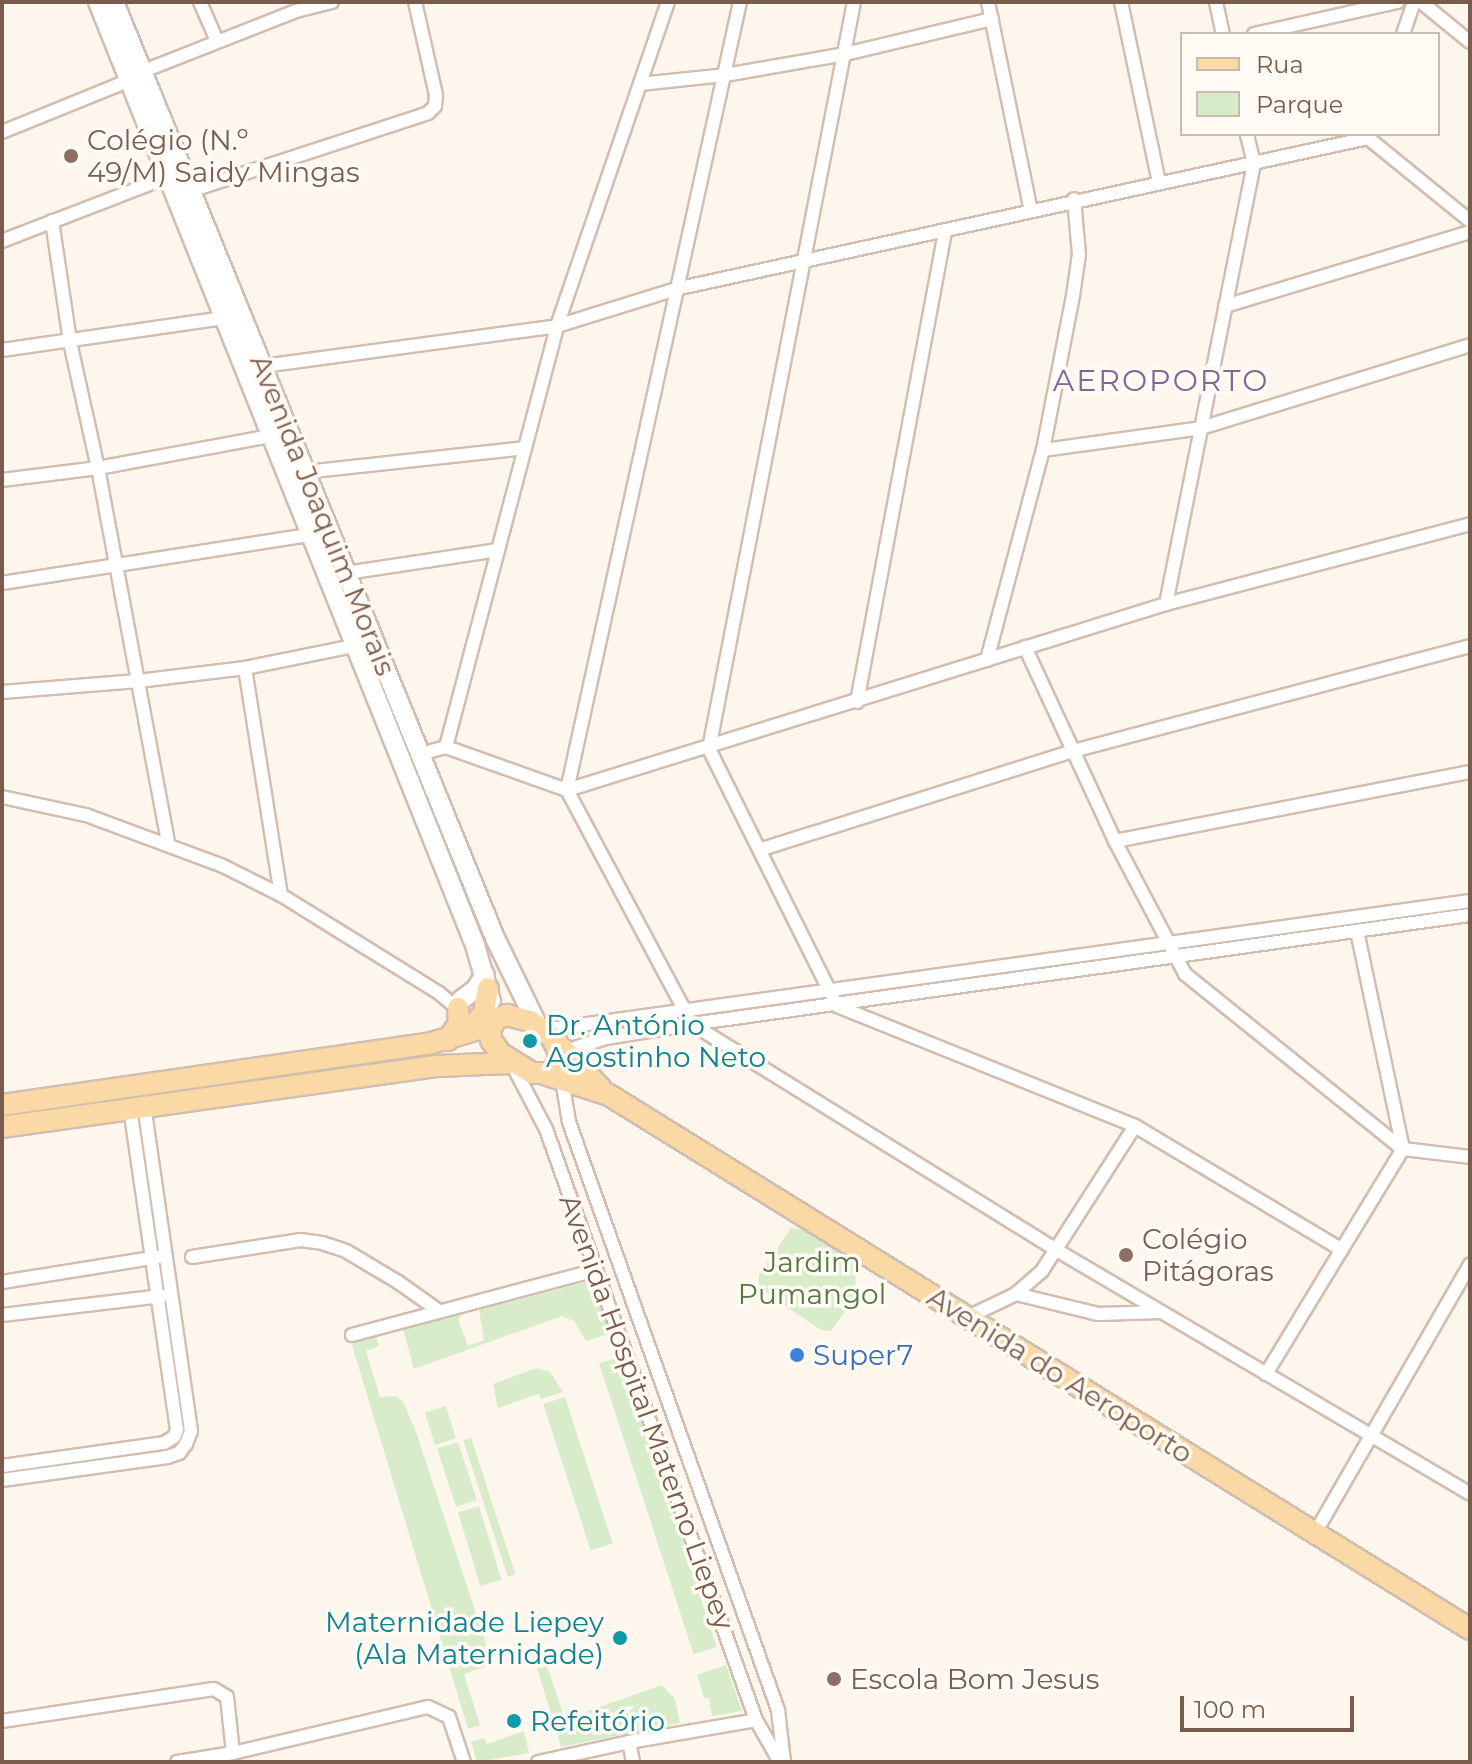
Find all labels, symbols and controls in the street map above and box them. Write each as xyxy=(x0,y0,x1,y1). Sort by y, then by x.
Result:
legend xyxy=(1180,32,1440,136)
text: Rua xyxy=(1256,50,1304,79)
text: Parque xyxy=(1256,90,1343,119)
place label: Colégio (N.º 49/M) Saidy Mingas xyxy=(87,123,360,189)
marker: Colégio (N.º 49/M) Saidy Mingas xyxy=(62,147,80,165)
street label: Avenida Joaquim Morais xyxy=(243,350,403,680)
district label: AEROPORTO xyxy=(1053,363,1269,399)
place label: Dr. António Agostinho Neto xyxy=(546,1008,766,1074)
marker: Dr. António Agostinho Neto xyxy=(521,1032,539,1050)
street label: Avenida Hospital Materno Liepey xyxy=(552,1190,742,1634)
place label: Colégio Pitágoras xyxy=(1142,1222,1274,1288)
park label: Jardim Pumangol xyxy=(738,1245,886,1311)
marker: Colégio Pitágoras xyxy=(1117,1246,1135,1264)
street label: Avenida do Aeroporto xyxy=(921,1280,1199,1470)
place label: Super7 xyxy=(813,1338,913,1372)
marker: Super7 xyxy=(788,1346,806,1364)
place label: Maternidade Liepey (Ala Maternidade) xyxy=(325,1605,604,1671)
marker: Maternidade Liepey (Ala Maternidade) xyxy=(611,1629,629,1647)
place label: Escola Bom Jesus xyxy=(850,1662,1099,1696)
marker: Escola Bom Jesus xyxy=(825,1670,843,1688)
scale bar xyxy=(1184,1680,1358,1730)
text: 100 m xyxy=(1194,1695,1266,1724)
place label: Refeitório xyxy=(530,1704,665,1738)
marker: Refeitório xyxy=(505,1712,523,1730)

